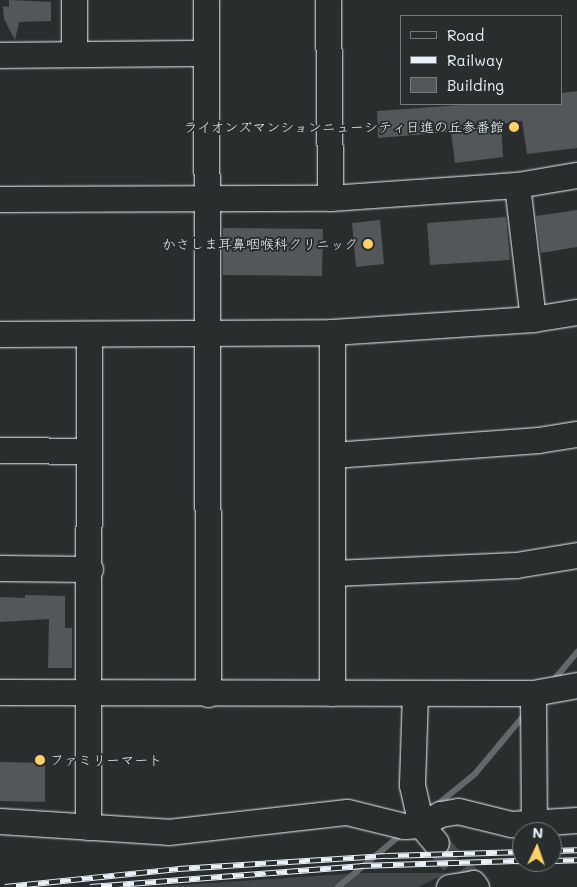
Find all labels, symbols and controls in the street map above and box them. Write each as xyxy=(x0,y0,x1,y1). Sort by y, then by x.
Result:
legend xyxy=(400,15,562,105)
text: Road xyxy=(447,25,484,45)
text: Railway xyxy=(447,50,503,70)
text: Building xyxy=(447,75,504,95)
place label: ライオンズマンションニューシティ日進の丘参番館 xyxy=(182,119,504,135)
marker: ライオンズマンションニューシティ日進の丘参番館 xyxy=(508,121,520,133)
place label: かさしま耳鼻咽喉科クリニック xyxy=(162,236,358,252)
marker: かさしま耳鼻咽喉科クリニック xyxy=(362,238,374,250)
place label: ファミリーマート xyxy=(50,752,162,768)
marker: ファミリーマート xyxy=(34,754,46,766)
north arrow xyxy=(512,822,562,872)
text: N xyxy=(532,823,544,842)

